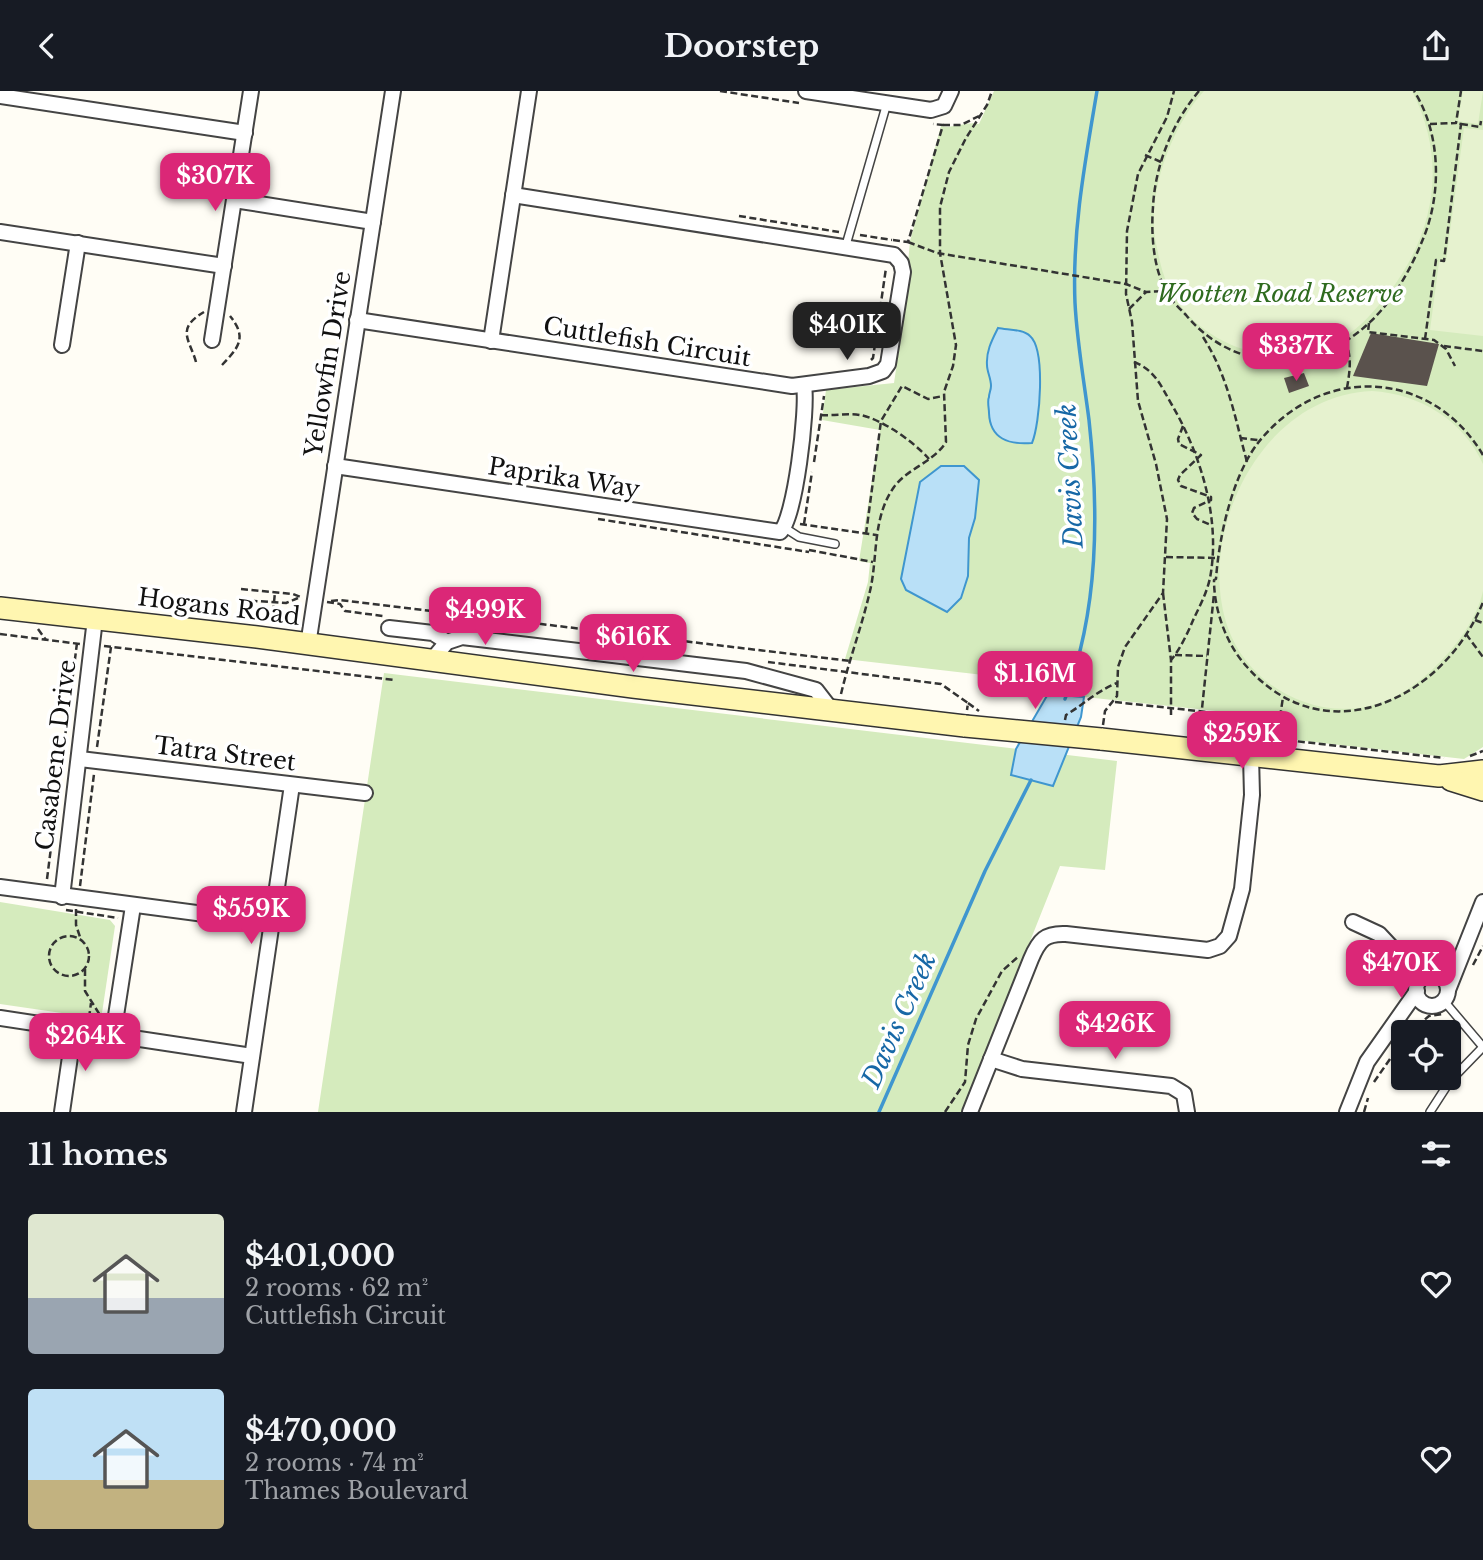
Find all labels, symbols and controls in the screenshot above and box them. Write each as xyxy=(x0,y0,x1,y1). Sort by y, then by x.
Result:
text: Doorstep xyxy=(664,26,819,66)
icon: back xyxy=(28,27,66,65)
icon: share xyxy=(1417,27,1455,65)
pin: $307K xyxy=(166,153,264,213)
text: $307K xyxy=(176,162,254,190)
street label: Yellowfin Drive xyxy=(298,269,357,460)
park label: Wootten Road Reserve xyxy=(1157,279,1403,308)
pin: $401K xyxy=(798,303,896,362)
street label: Cuttlefish Circuit xyxy=(541,311,753,372)
text: $401K xyxy=(809,311,885,339)
pin: $337K xyxy=(1247,323,1345,383)
text: $337K xyxy=(1258,332,1334,360)
water label: Davis Creek xyxy=(1050,403,1090,550)
street label: Paprika Way xyxy=(486,451,643,504)
street label: Hogans Road xyxy=(136,582,302,631)
pin: $499K xyxy=(436,587,534,647)
text: $499K xyxy=(445,596,525,624)
pin: $616K xyxy=(584,615,682,674)
text: $616K xyxy=(596,623,670,651)
pin: $1.16M xyxy=(978,651,1092,711)
street label: Casabene Drive xyxy=(29,658,82,852)
text: $1.16M xyxy=(994,660,1076,688)
pin: $259K xyxy=(1193,711,1291,771)
text: $259K xyxy=(1203,720,1281,748)
street label: Tatra Street xyxy=(152,730,298,777)
pin: $559K xyxy=(202,887,300,946)
text: $559K xyxy=(213,895,289,923)
pin: $470K xyxy=(1352,941,1450,1000)
water label: Davis Creek xyxy=(855,947,943,1094)
text: $470K xyxy=(1362,949,1440,977)
pin: $426K xyxy=(1066,1002,1164,1061)
text: $426K xyxy=(1075,1010,1155,1038)
pin: $264K xyxy=(36,1013,134,1073)
map controls xyxy=(1391,1020,1461,1090)
button: locate xyxy=(1391,1020,1461,1090)
text: $264K xyxy=(45,1022,125,1050)
icon: filters xyxy=(1417,1135,1455,1173)
text: 11 homes xyxy=(28,1136,168,1173)
text: $401,000 xyxy=(245,1237,395,1274)
icon: home xyxy=(84,1242,168,1326)
icon: heart xyxy=(1417,1265,1455,1303)
text: 2 rooms · 62 m² xyxy=(245,1274,428,1302)
text: Cuttlefish Circuit xyxy=(245,1302,446,1330)
text: $470,000 xyxy=(245,1412,397,1449)
icon: home xyxy=(84,1417,168,1501)
icon: heart xyxy=(1417,1440,1455,1478)
text: 2 rooms · 74 m² xyxy=(245,1449,424,1477)
text: Thames Boulevard xyxy=(245,1477,468,1505)

